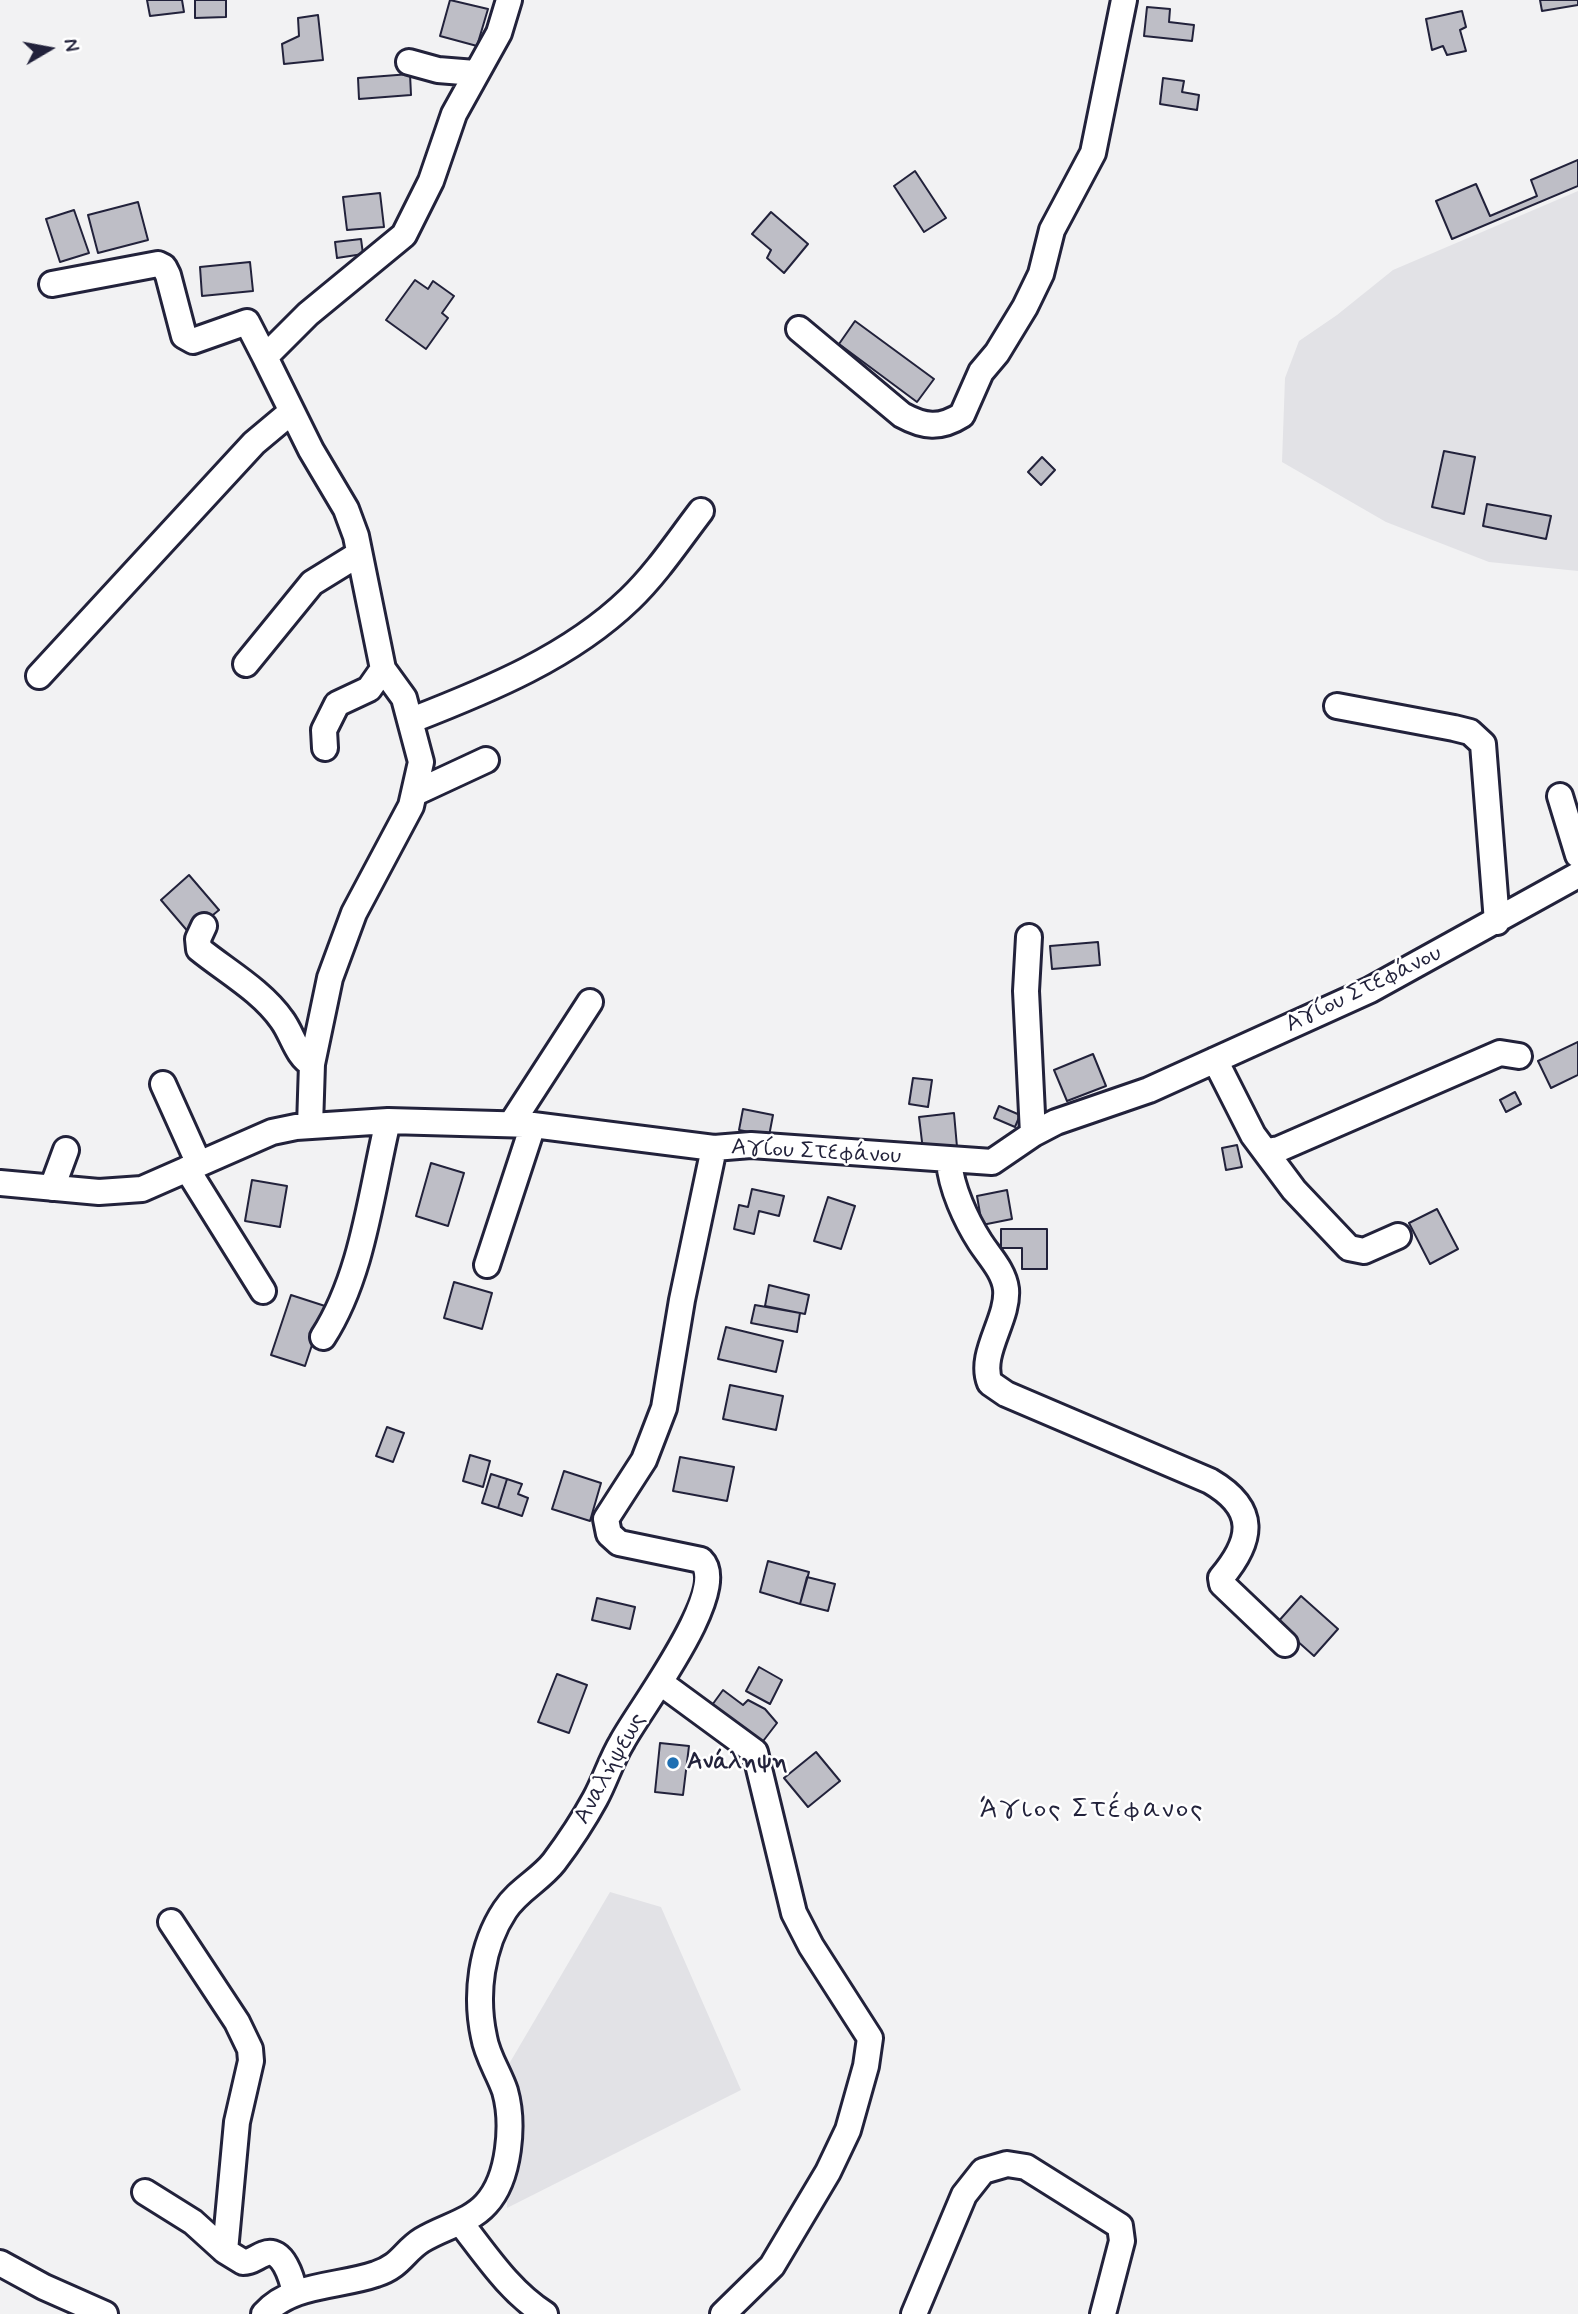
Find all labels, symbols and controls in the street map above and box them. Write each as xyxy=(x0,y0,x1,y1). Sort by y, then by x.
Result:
north arrow xyxy=(14,14,84,84)
text: N xyxy=(57,37,84,54)
street label: Αγίου Στεφάνου xyxy=(1281,940,1447,1040)
street label: Αγίου Στεφάνου xyxy=(730,1134,902,1172)
street label: Αναλήψεως xyxy=(569,1708,653,1830)
place label: Ανάληψη xyxy=(687,1749,787,1777)
marker: Ανάληψη xyxy=(665,1755,681,1771)
district label: Άγιος Στέφανος xyxy=(981,1794,1203,1828)

